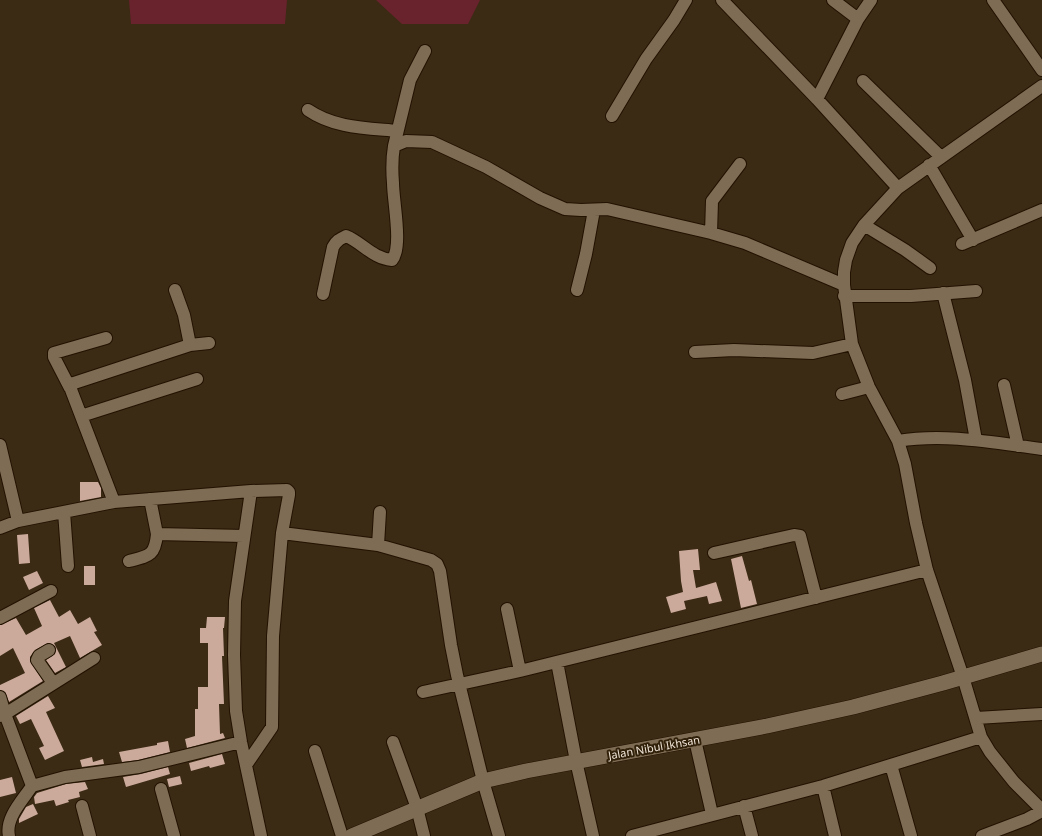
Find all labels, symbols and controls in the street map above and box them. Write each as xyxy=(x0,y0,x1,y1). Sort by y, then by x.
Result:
street label: Jalan Nibul Ikhsan xyxy=(606,732,701,763)

